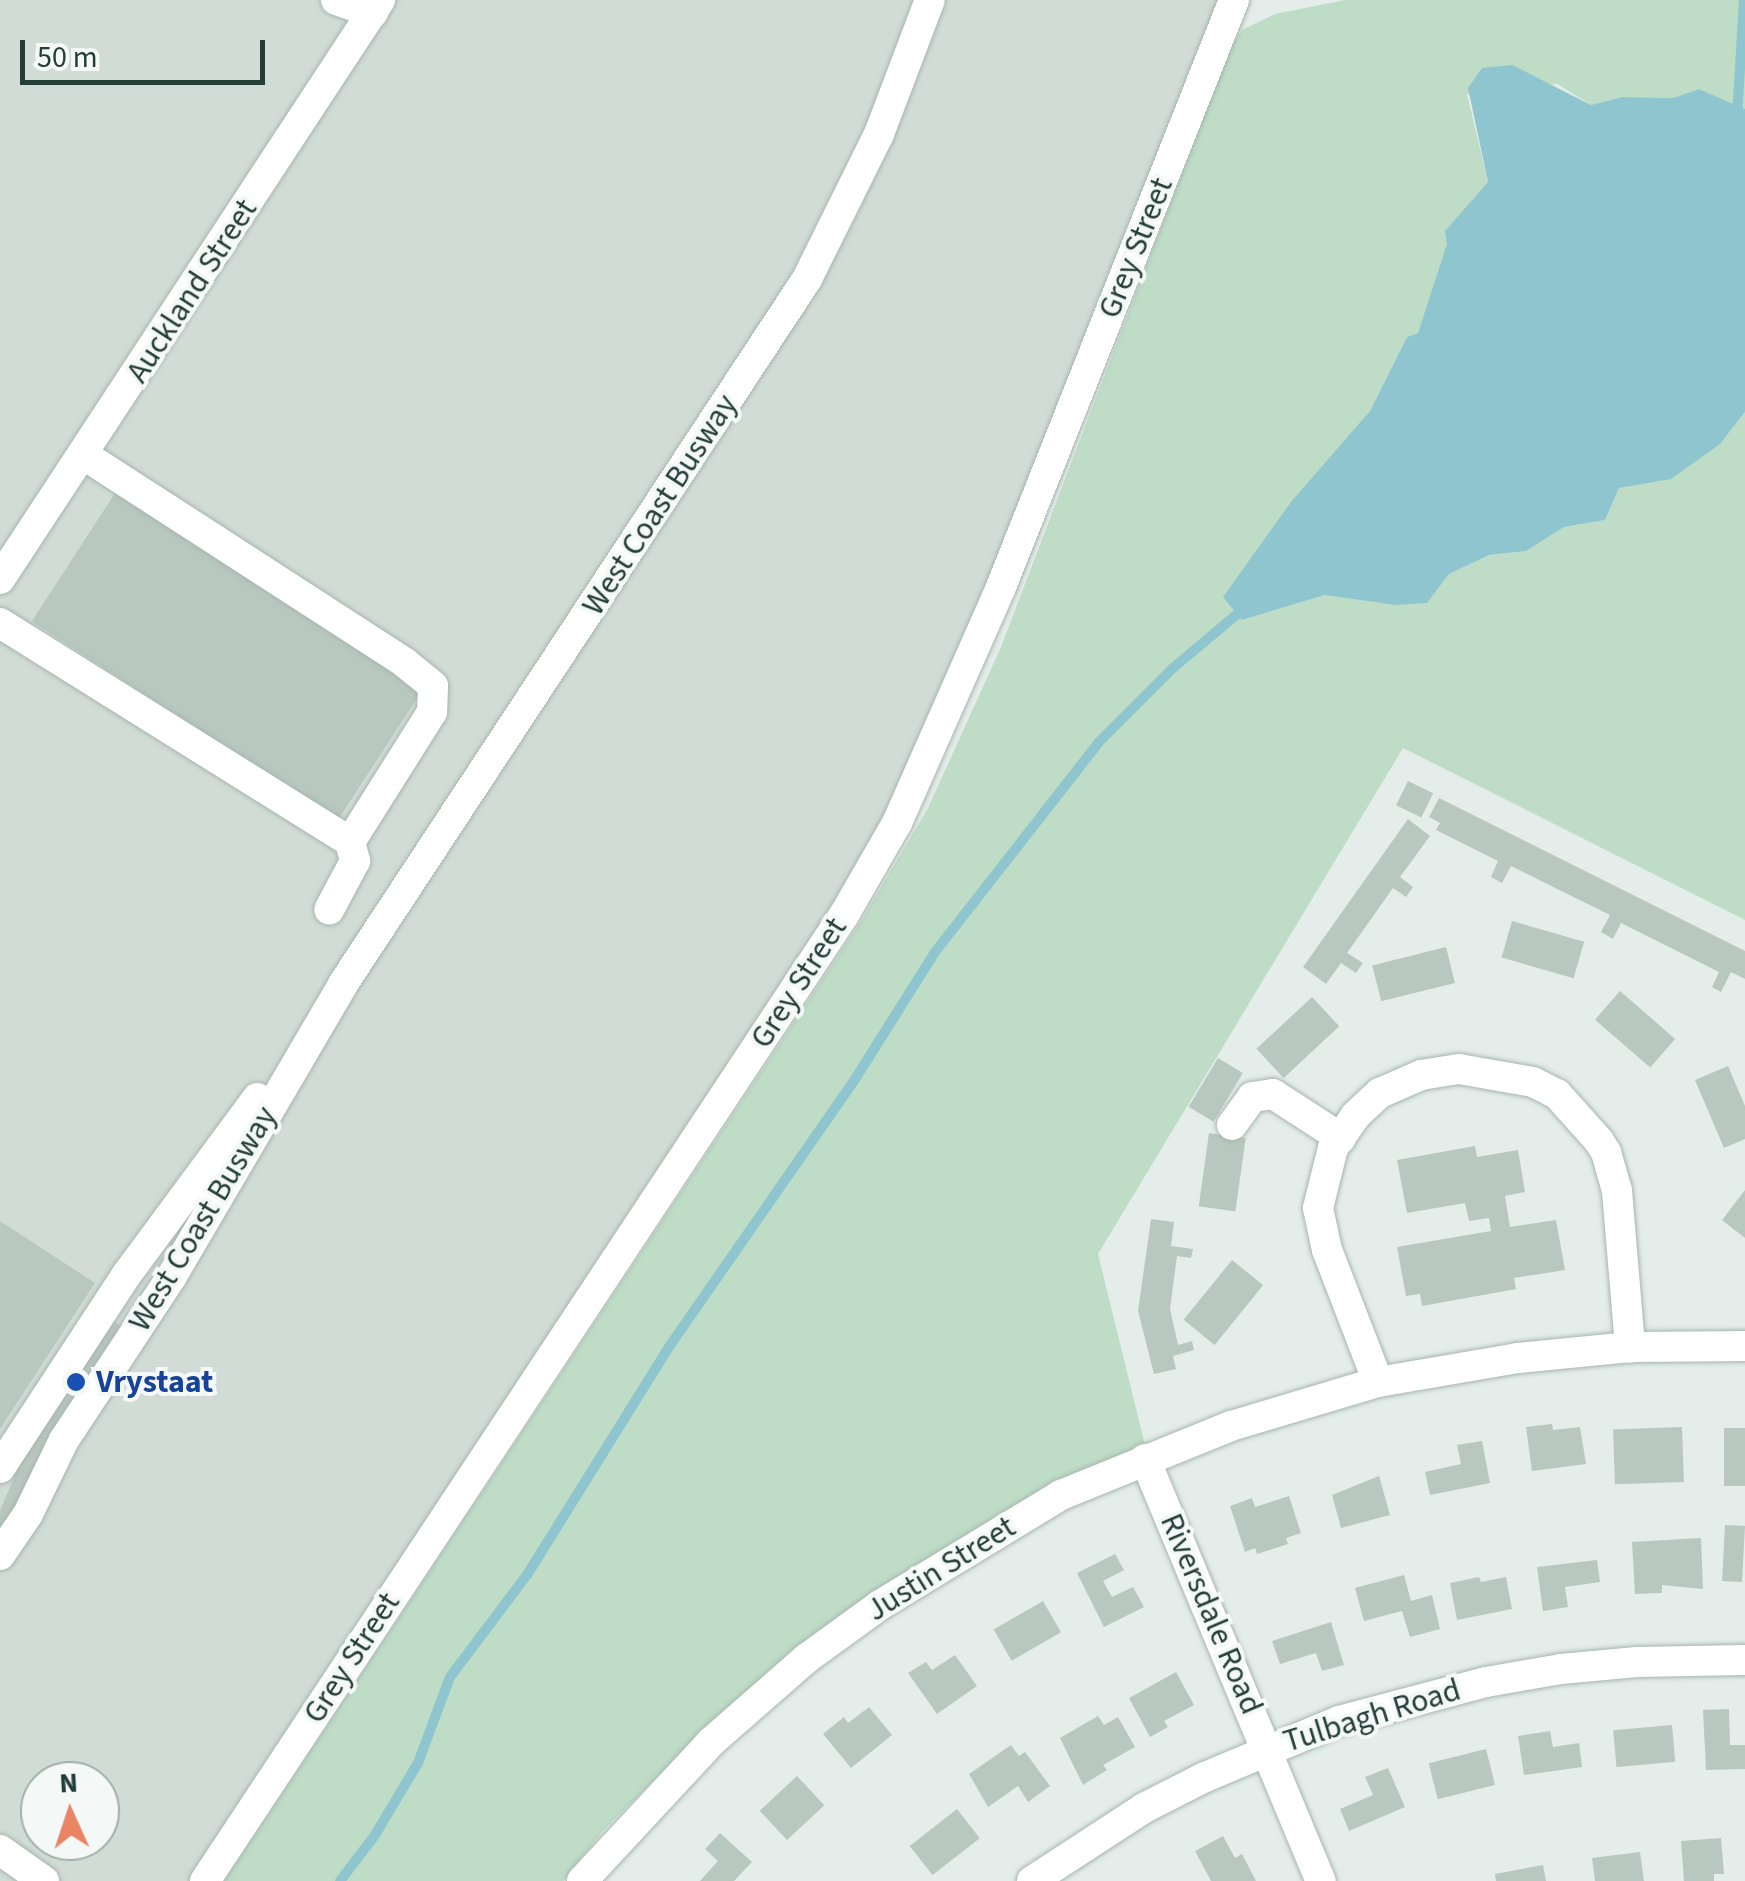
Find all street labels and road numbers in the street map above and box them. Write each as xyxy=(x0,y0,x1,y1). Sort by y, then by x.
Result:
street label: Grey Street xyxy=(1090,172,1182,324)
street label: Auckland Street xyxy=(118,192,266,390)
street label: West Coast Busway xyxy=(574,387,746,623)
street label: Grey Street xyxy=(743,910,855,1056)
street label: West Coast Busway xyxy=(121,1100,285,1338)
street label: Justin Street xyxy=(859,1508,1023,1630)
street label: Riversdale Road xyxy=(1151,1508,1271,1720)
street label: Grey Street xyxy=(296,1585,408,1731)
street label: Tulbagh Road xyxy=(1279,1671,1465,1761)

